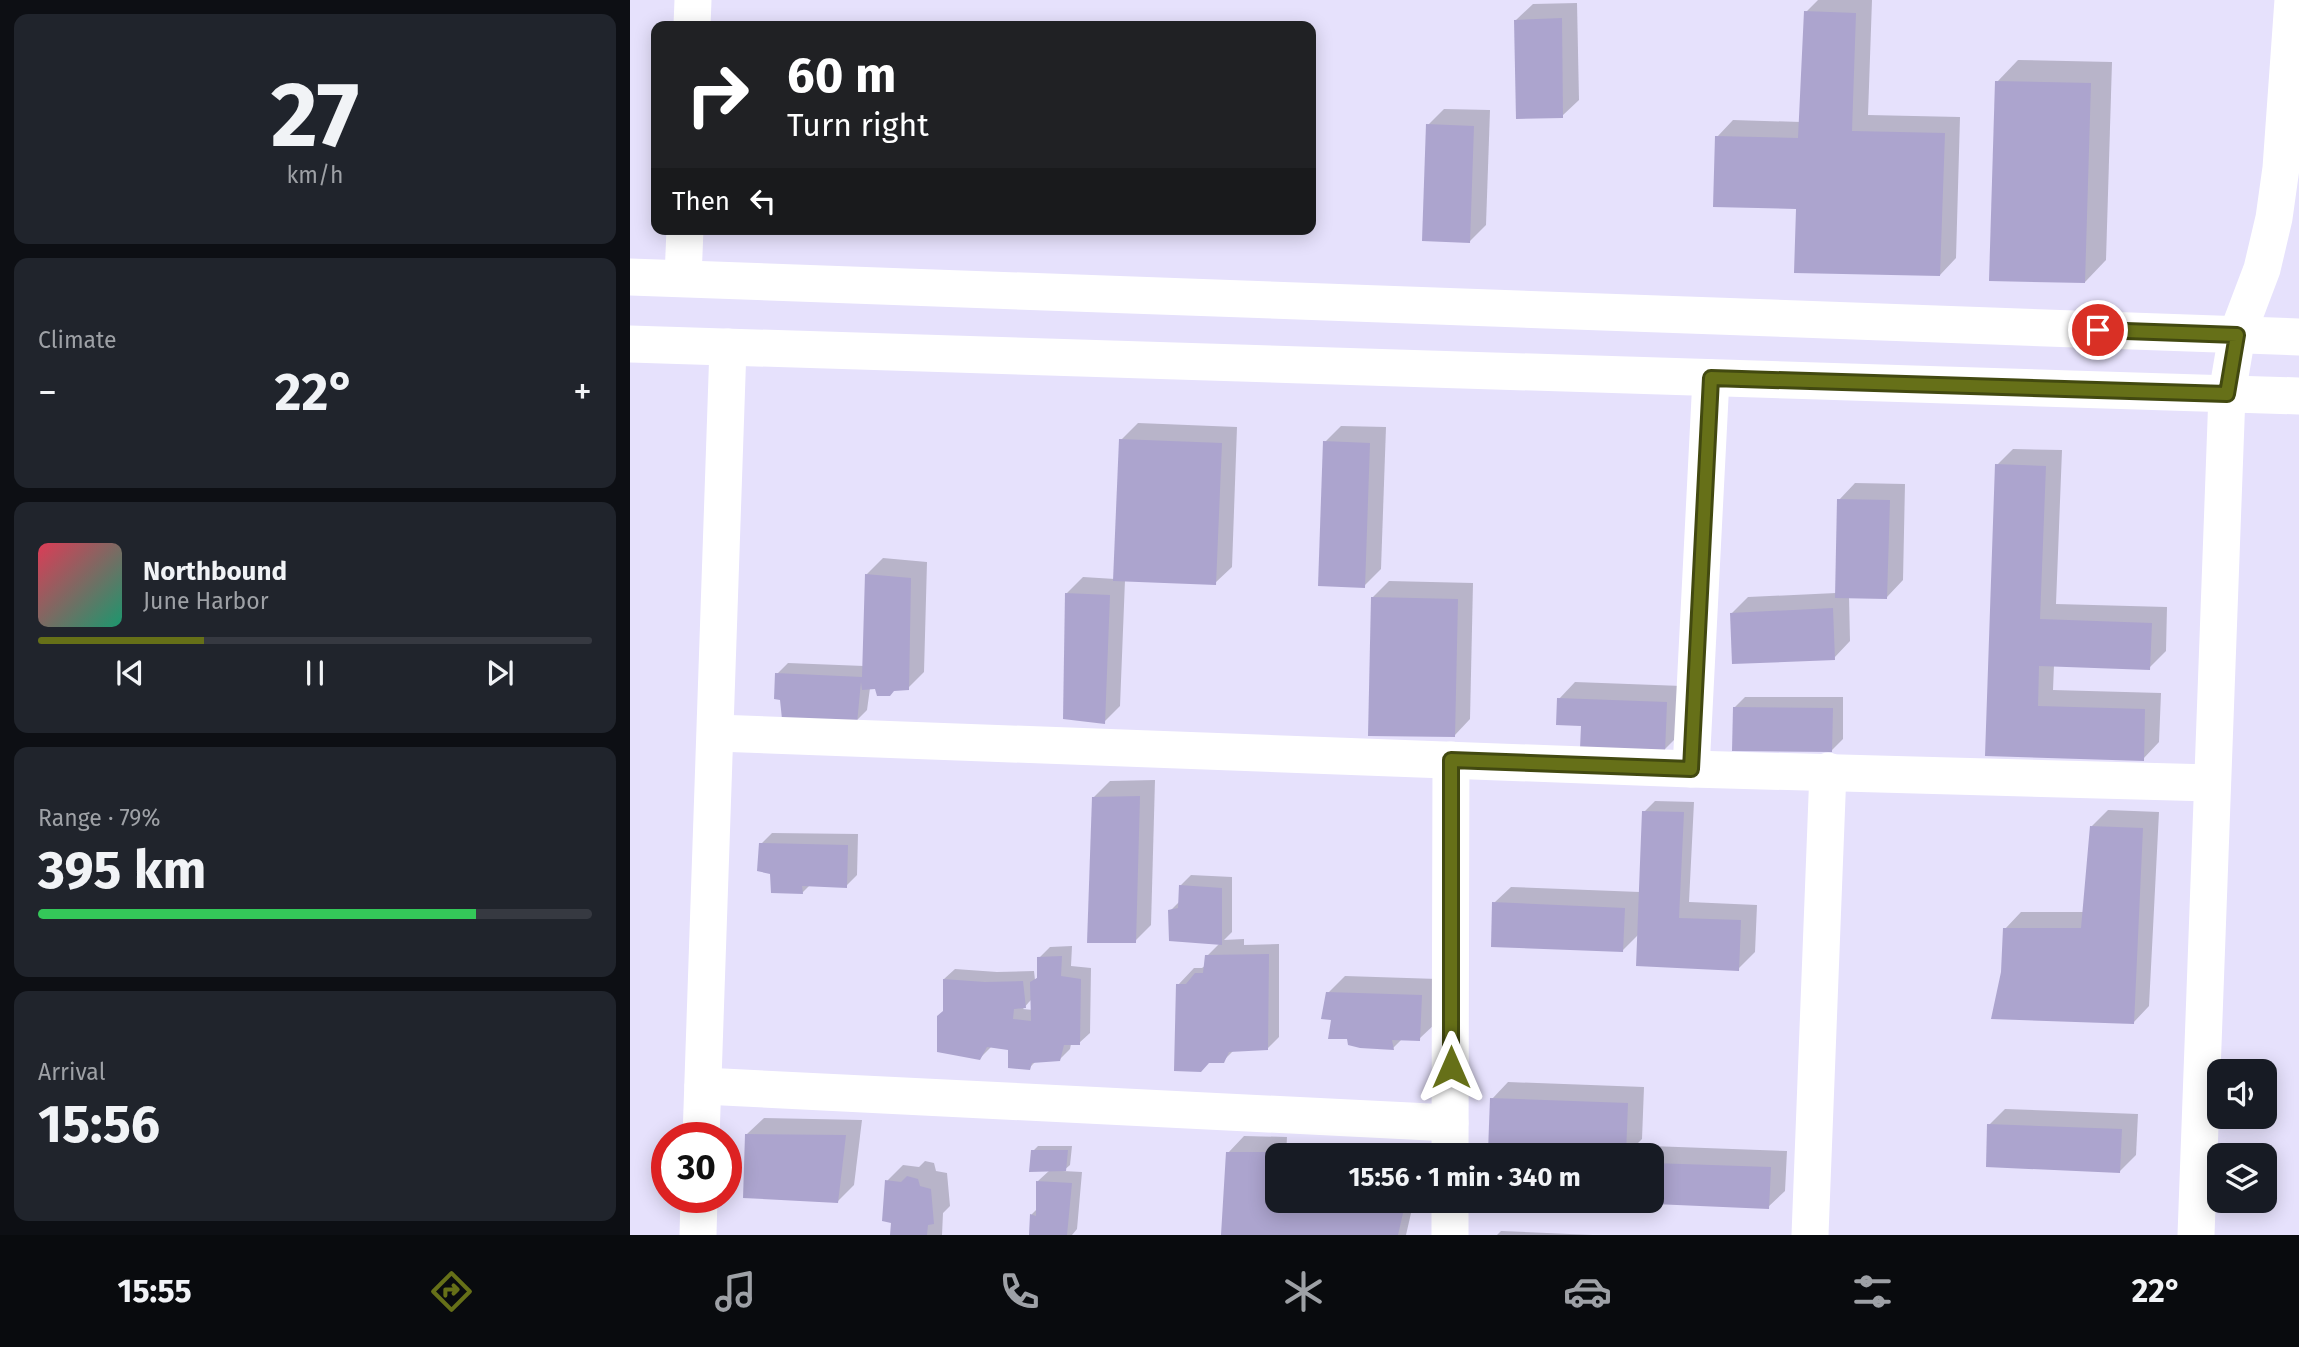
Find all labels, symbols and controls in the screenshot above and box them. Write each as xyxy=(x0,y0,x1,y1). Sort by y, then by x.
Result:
text: 60 m xyxy=(787,46,896,105)
icon: right xyxy=(672,49,763,140)
text: 27 xyxy=(271,61,359,170)
text: Turn right xyxy=(787,106,929,144)
text: km/h xyxy=(287,161,343,189)
icon: left xyxy=(744,182,782,220)
text: Then xyxy=(672,186,730,217)
pin xyxy=(2068,300,2128,360)
icon: arrive xyxy=(2079,311,2117,349)
text: Climate xyxy=(38,326,117,354)
text: 22° xyxy=(275,361,355,424)
text: − xyxy=(38,369,57,415)
text: + xyxy=(573,369,592,415)
text: Northbound xyxy=(143,556,287,587)
text: June Harbor xyxy=(143,587,269,615)
icon: previous xyxy=(111,654,149,692)
icon: pause xyxy=(296,654,334,692)
icon: next xyxy=(481,654,519,692)
text: Range · 79% xyxy=(38,804,160,832)
text: 395 km xyxy=(38,839,206,902)
position arrow xyxy=(1414,1030,1488,1104)
text: Arrival xyxy=(38,1058,105,1086)
map controls xyxy=(2207,1059,2277,1213)
button: sound xyxy=(2207,1059,2277,1129)
text: 15:56 xyxy=(38,1093,160,1156)
speed limit sign: 30 xyxy=(651,1122,742,1213)
button: layers xyxy=(2207,1143,2277,1213)
text: 15:56 · 1 min · 340 m xyxy=(1348,1162,1581,1193)
icon: directions xyxy=(427,1267,476,1316)
icon: music xyxy=(711,1267,760,1316)
icon: phone xyxy=(995,1267,1044,1316)
icon: climate xyxy=(1279,1267,1328,1316)
icon: car xyxy=(1563,1267,1612,1316)
icon: filters xyxy=(1848,1267,1897,1316)
text: 15:55 xyxy=(118,1272,192,1310)
text: 22° xyxy=(2132,1272,2181,1310)

